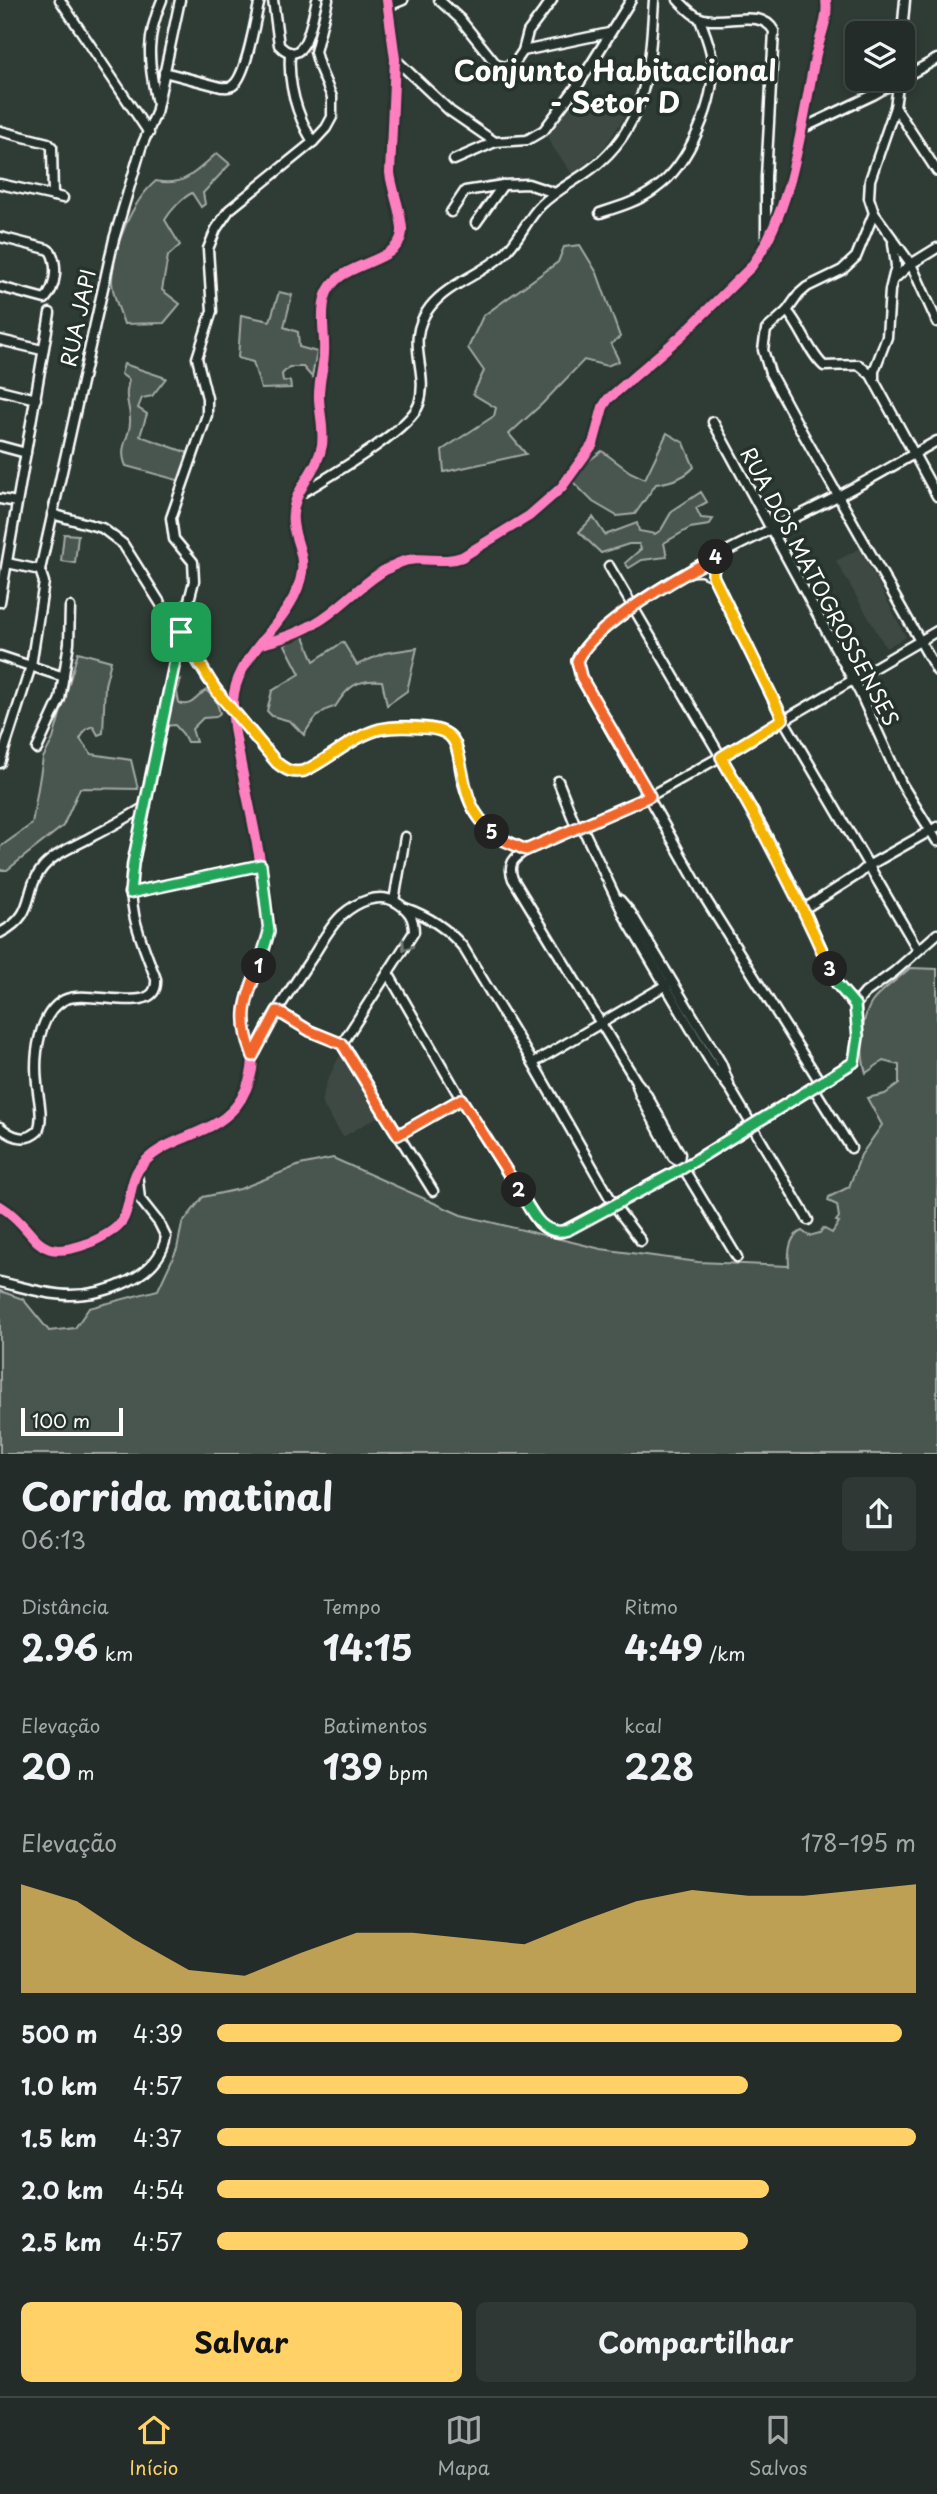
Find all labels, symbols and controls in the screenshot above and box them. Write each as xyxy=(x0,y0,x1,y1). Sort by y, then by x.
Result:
map controls xyxy=(845,21,915,91)
button: layers xyxy=(845,21,915,91)
district label: Conjunto Habitacional - Setor D xyxy=(454,48,776,123)
street label: RUA JAPI xyxy=(51,266,103,369)
street label: RUA DOS MATOGROSSENSES xyxy=(733,441,908,731)
pin: 4 xyxy=(698,540,734,574)
text: 4 xyxy=(709,542,722,570)
pin xyxy=(151,602,211,662)
icon: arrive xyxy=(162,613,200,651)
pin: 5 xyxy=(475,814,510,850)
text: 5 xyxy=(485,817,498,845)
one-way arrow xyxy=(402,938,414,951)
pin: 1 xyxy=(242,948,276,984)
text: 1 xyxy=(254,951,263,979)
pin: 3 xyxy=(812,951,848,986)
text: 3 xyxy=(823,954,836,982)
pin: 2 xyxy=(502,1172,536,1208)
text: 2 xyxy=(512,1175,525,1203)
scale bar xyxy=(21,1406,122,1437)
text: 100 m xyxy=(32,1406,90,1434)
text: Corrida matinal xyxy=(21,1467,333,1524)
button: share xyxy=(842,1477,916,1551)
text: 06:13 xyxy=(21,1522,86,1557)
text: Distância xyxy=(21,1592,109,1620)
text: Tempo xyxy=(323,1592,381,1620)
text: Ritmo xyxy=(624,1592,678,1620)
text: 2.96 xyxy=(21,1620,99,1673)
text: 14:15 xyxy=(323,1620,413,1673)
text: 4:49 xyxy=(624,1620,703,1673)
text: km xyxy=(99,1639,133,1667)
text: /km xyxy=(703,1639,746,1667)
text: Elevação xyxy=(21,1711,100,1739)
text: Batimentos xyxy=(323,1711,427,1739)
text: kcal xyxy=(624,1711,662,1739)
text: 20 xyxy=(21,1739,71,1792)
text: 139 xyxy=(323,1739,383,1792)
text: 228 xyxy=(624,1739,694,1792)
text: m xyxy=(71,1758,95,1786)
text: bpm xyxy=(383,1758,428,1786)
text: Elevação xyxy=(21,1825,117,1860)
text: 178–195 m xyxy=(801,1825,916,1860)
text: 500 m xyxy=(21,2016,98,2051)
text: 4:39 xyxy=(133,2016,183,2051)
text: 1.0 km xyxy=(21,2068,98,2103)
text: 4:57 xyxy=(133,2068,182,2103)
text: 1.5 km xyxy=(21,2120,97,2155)
text: 4:37 xyxy=(133,2120,182,2155)
text: 2.0 km xyxy=(21,2172,103,2207)
text: 4:54 xyxy=(133,2172,185,2207)
text: 2.5 km xyxy=(21,2224,101,2259)
text: 4:57 xyxy=(133,2224,182,2259)
button: Salvar xyxy=(21,2302,462,2382)
button: Compartilhar xyxy=(476,2302,916,2382)
tab: Início xyxy=(130,2411,178,2481)
tab: Mapa xyxy=(437,2411,490,2481)
tab: Salvos xyxy=(749,2411,807,2481)

